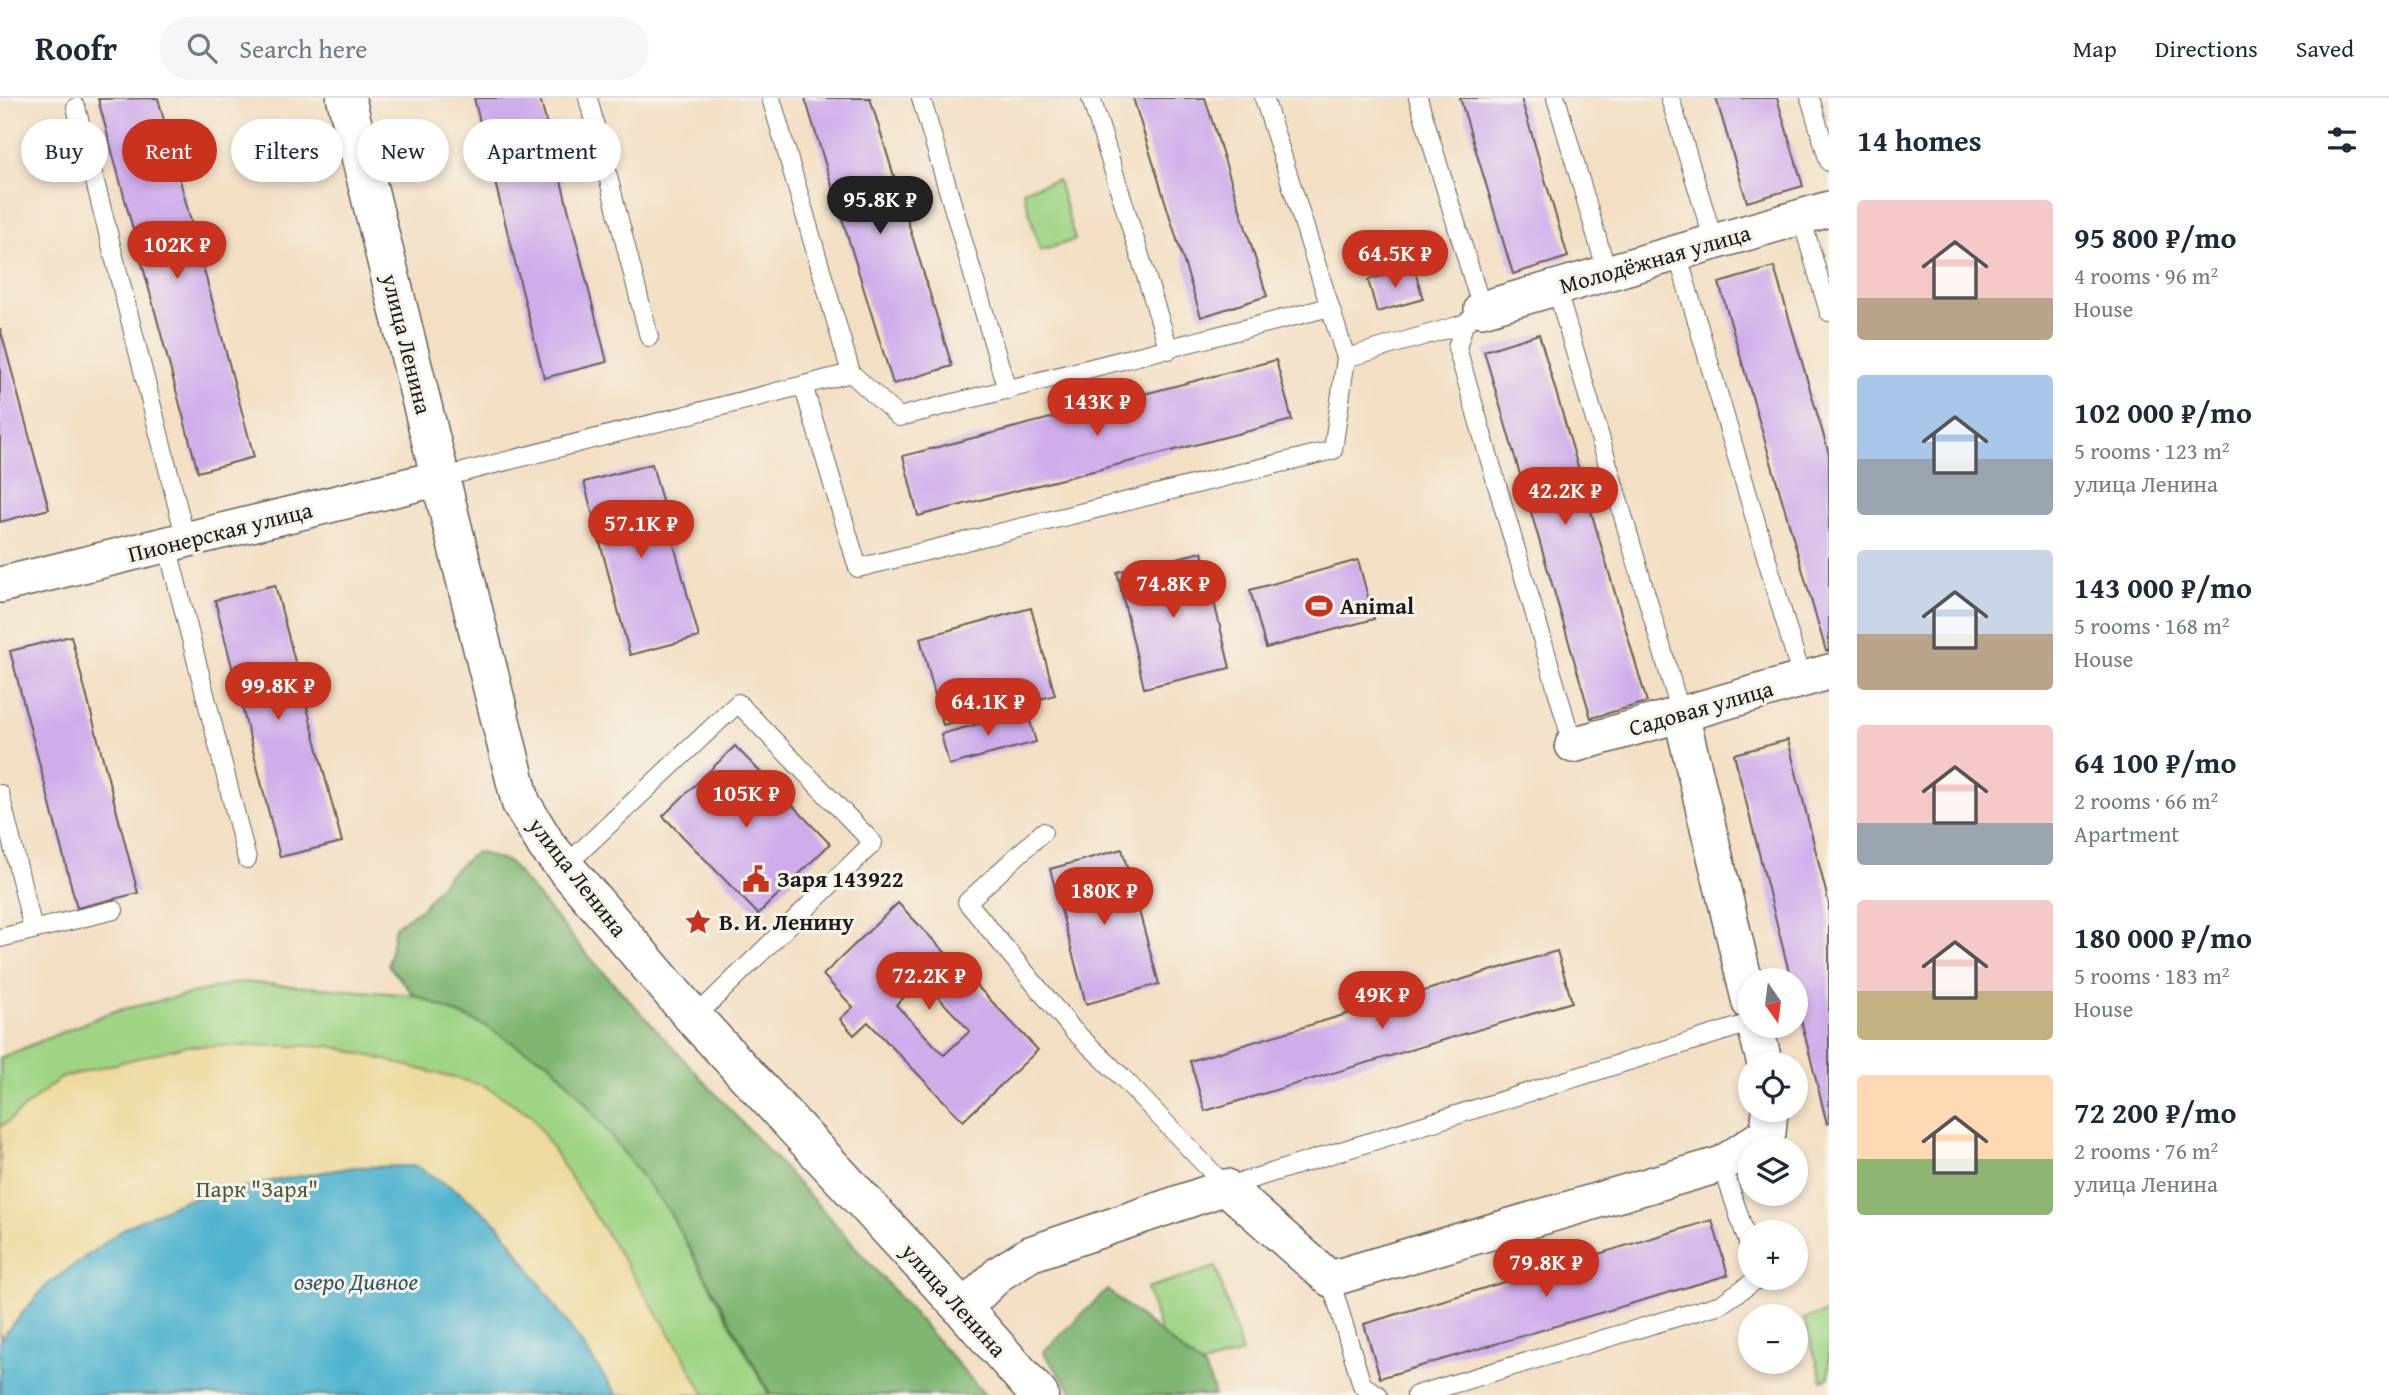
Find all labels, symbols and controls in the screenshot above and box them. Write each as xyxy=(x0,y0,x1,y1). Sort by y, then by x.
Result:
search box xyxy=(159,17,649,80)
text: Roofr xyxy=(35,24,117,72)
icon: search xyxy=(183,29,221,67)
text: Search here xyxy=(239,29,368,68)
text: Map xyxy=(2073,31,2117,66)
text: Directions xyxy=(2155,31,2258,66)
text: Saved xyxy=(2296,31,2354,66)
text: 14 homes xyxy=(1857,118,1982,162)
chip: Buy xyxy=(21,119,108,182)
chip: Rent xyxy=(122,119,217,182)
chip: Filters xyxy=(231,119,343,182)
chip: New xyxy=(357,119,449,182)
chip: Apartment xyxy=(463,119,621,182)
icon: filters xyxy=(2323,121,2361,159)
pin: 95.8K ₽ xyxy=(815,176,945,236)
text: 95.8K ₽ xyxy=(843,182,917,215)
street label: Молодёжная улица xyxy=(1555,215,1754,302)
text: 95 800 ₽/mo xyxy=(2074,215,2237,259)
pin: 102K ₽ xyxy=(120,222,234,281)
text: 102K ₽ xyxy=(143,227,211,260)
icon: home xyxy=(1913,228,1997,312)
pin: 64.5K ₽ xyxy=(1330,230,1460,290)
text: 64.5K ₽ xyxy=(1358,236,1432,269)
text: 4 rooms · 96 m² xyxy=(2074,259,2218,292)
street label: улица Ленина xyxy=(374,269,441,418)
text: House xyxy=(2074,292,2133,325)
pin: 143K ₽ xyxy=(1040,378,1154,438)
text: 143K ₽ xyxy=(1063,384,1131,417)
text: 102 000 ₽/mo xyxy=(2074,390,2252,434)
icon: home xyxy=(1913,403,1997,487)
text: 5 rooms · 123 m² xyxy=(2074,434,2229,467)
text: улица Ленина xyxy=(2074,467,2218,500)
pin: 42.2K ₽ xyxy=(1500,468,1630,527)
text: 42.2K ₽ xyxy=(1528,473,1602,506)
street label: Пионерская улица xyxy=(124,493,315,570)
pin: 57.1K ₽ xyxy=(576,500,706,560)
text: 57.1K ₽ xyxy=(604,506,678,539)
pin: 74.8K ₽ xyxy=(1108,560,1238,620)
text: 143 000 ₽/mo xyxy=(2074,565,2252,609)
text: 74.8K ₽ xyxy=(1136,566,1210,599)
icon: home xyxy=(1913,578,1997,662)
place label: Animal xyxy=(1340,589,1414,622)
sports icon: Animal xyxy=(1304,591,1334,621)
text: 5 rooms · 168 m² xyxy=(2074,609,2229,642)
text: House xyxy=(2074,642,2133,675)
pin: 99.8K ₽ xyxy=(213,662,343,722)
text: 99.8K ₽ xyxy=(241,668,315,701)
street label: Садовая улица xyxy=(1625,671,1777,744)
pin: 64.1K ₽ xyxy=(923,678,1053,738)
text: 64.1K ₽ xyxy=(951,684,1025,717)
text: 64 100 ₽/mo xyxy=(2074,740,2237,784)
icon: home xyxy=(1913,753,1997,837)
pin: 105K ₽ xyxy=(689,770,803,830)
text: 105K ₽ xyxy=(712,776,780,809)
text: 2 rooms · 66 m² xyxy=(2074,784,2218,817)
street label: улица Ленина xyxy=(520,809,636,944)
text: Apartment xyxy=(2074,817,2179,850)
place label: Заря 143922 xyxy=(777,862,904,895)
public building icon: Заря 143922 xyxy=(741,864,771,894)
pin: 180K ₽ xyxy=(1047,868,1161,927)
text: 180K ₽ xyxy=(1070,873,1138,906)
place label: В. И. Ленину xyxy=(719,905,854,938)
place icon: В. И. Ленину xyxy=(683,907,713,937)
text: 180 000 ₽/mo xyxy=(2074,915,2252,959)
icon: home xyxy=(1913,928,1997,1012)
pin: 72.2K ₽ xyxy=(864,953,994,1012)
text: 72.2K ₽ xyxy=(892,958,966,991)
text: 5 rooms · 183 m² xyxy=(2074,959,2229,992)
north arrow xyxy=(1738,968,1808,1038)
map controls xyxy=(1738,968,1808,1374)
pin: 49K ₽ xyxy=(1333,972,1431,1031)
text: 49K ₽ xyxy=(1354,977,1410,1010)
text: House xyxy=(2074,992,2133,1025)
button: locate xyxy=(1738,1052,1808,1122)
text: 72 200 ₽/mo xyxy=(2074,1090,2237,1134)
icon: home xyxy=(1913,1103,1997,1187)
text: 2 rooms · 76 m² xyxy=(2074,1134,2218,1167)
button: layers xyxy=(1738,1136,1808,1206)
text: улица Ленина xyxy=(2074,1167,2218,1200)
park label: Парк "Заря" xyxy=(196,1172,318,1205)
button: + xyxy=(1738,1220,1808,1290)
street label: улица Ленина xyxy=(893,1234,1015,1364)
pin: 79.8K ₽ xyxy=(1481,1240,1611,1299)
text: 79.8K ₽ xyxy=(1509,1245,1583,1278)
water label: озеро Дивное xyxy=(294,1264,418,1299)
button: − xyxy=(1738,1304,1808,1374)

